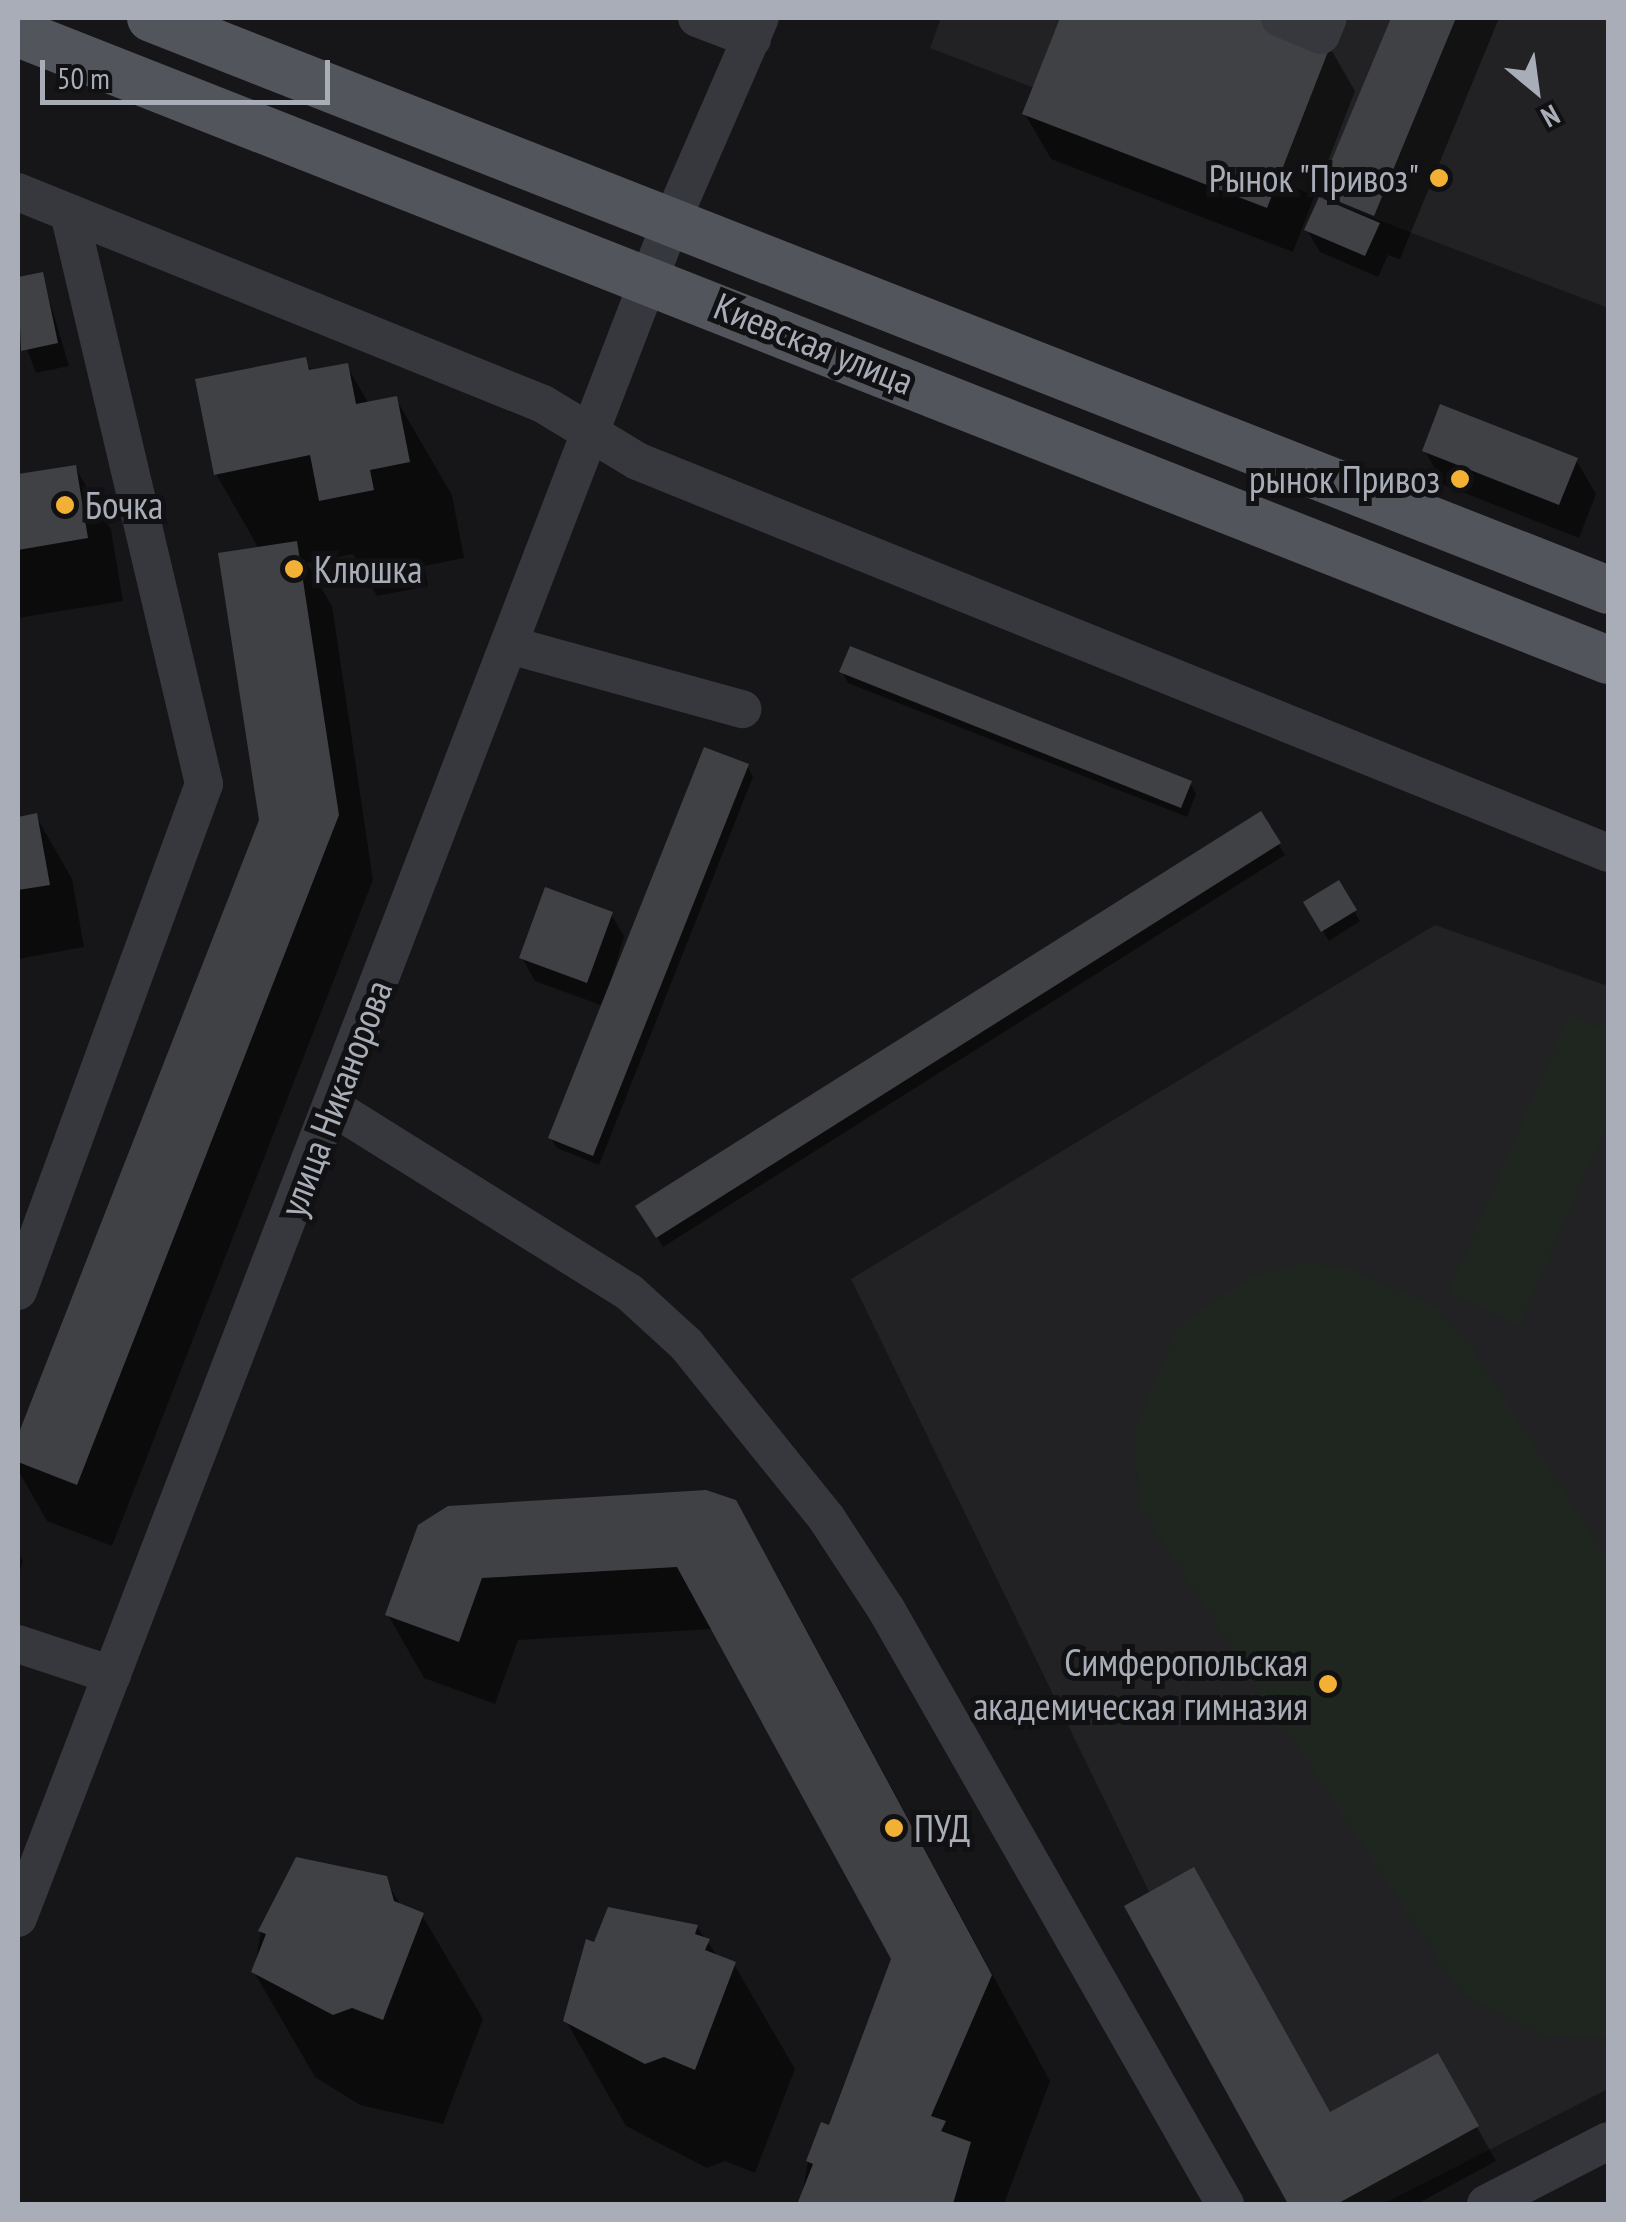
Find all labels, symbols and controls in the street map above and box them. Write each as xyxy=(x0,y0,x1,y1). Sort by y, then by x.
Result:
scale bar xyxy=(45,40,335,102)
north arrow xyxy=(1486,40,1586,140)
text: 50 m xyxy=(57,58,110,97)
text: N xyxy=(1535,97,1566,137)
place label: Рынок "Привоз" xyxy=(1207,155,1419,201)
marker: Рынок "Привоз" xyxy=(1428,167,1450,189)
street label: Киевская улица xyxy=(708,282,920,404)
place label: рынок Привоз xyxy=(1249,456,1440,502)
marker: рынок Привоз xyxy=(1449,468,1471,490)
place label: Бочка xyxy=(85,482,163,528)
marker: Бочка xyxy=(54,494,76,516)
place label: Клюшка xyxy=(314,546,422,592)
marker: Клюшка xyxy=(283,558,305,580)
street label: улица Никанорова xyxy=(269,973,401,1223)
place label: Симферопольская академическая гимназия xyxy=(973,1639,1308,1728)
marker: Симферопольская академическая гимназия xyxy=(1317,1673,1339,1695)
place label: ПУД xyxy=(914,1805,970,1851)
marker: ПУД xyxy=(883,1817,905,1839)

